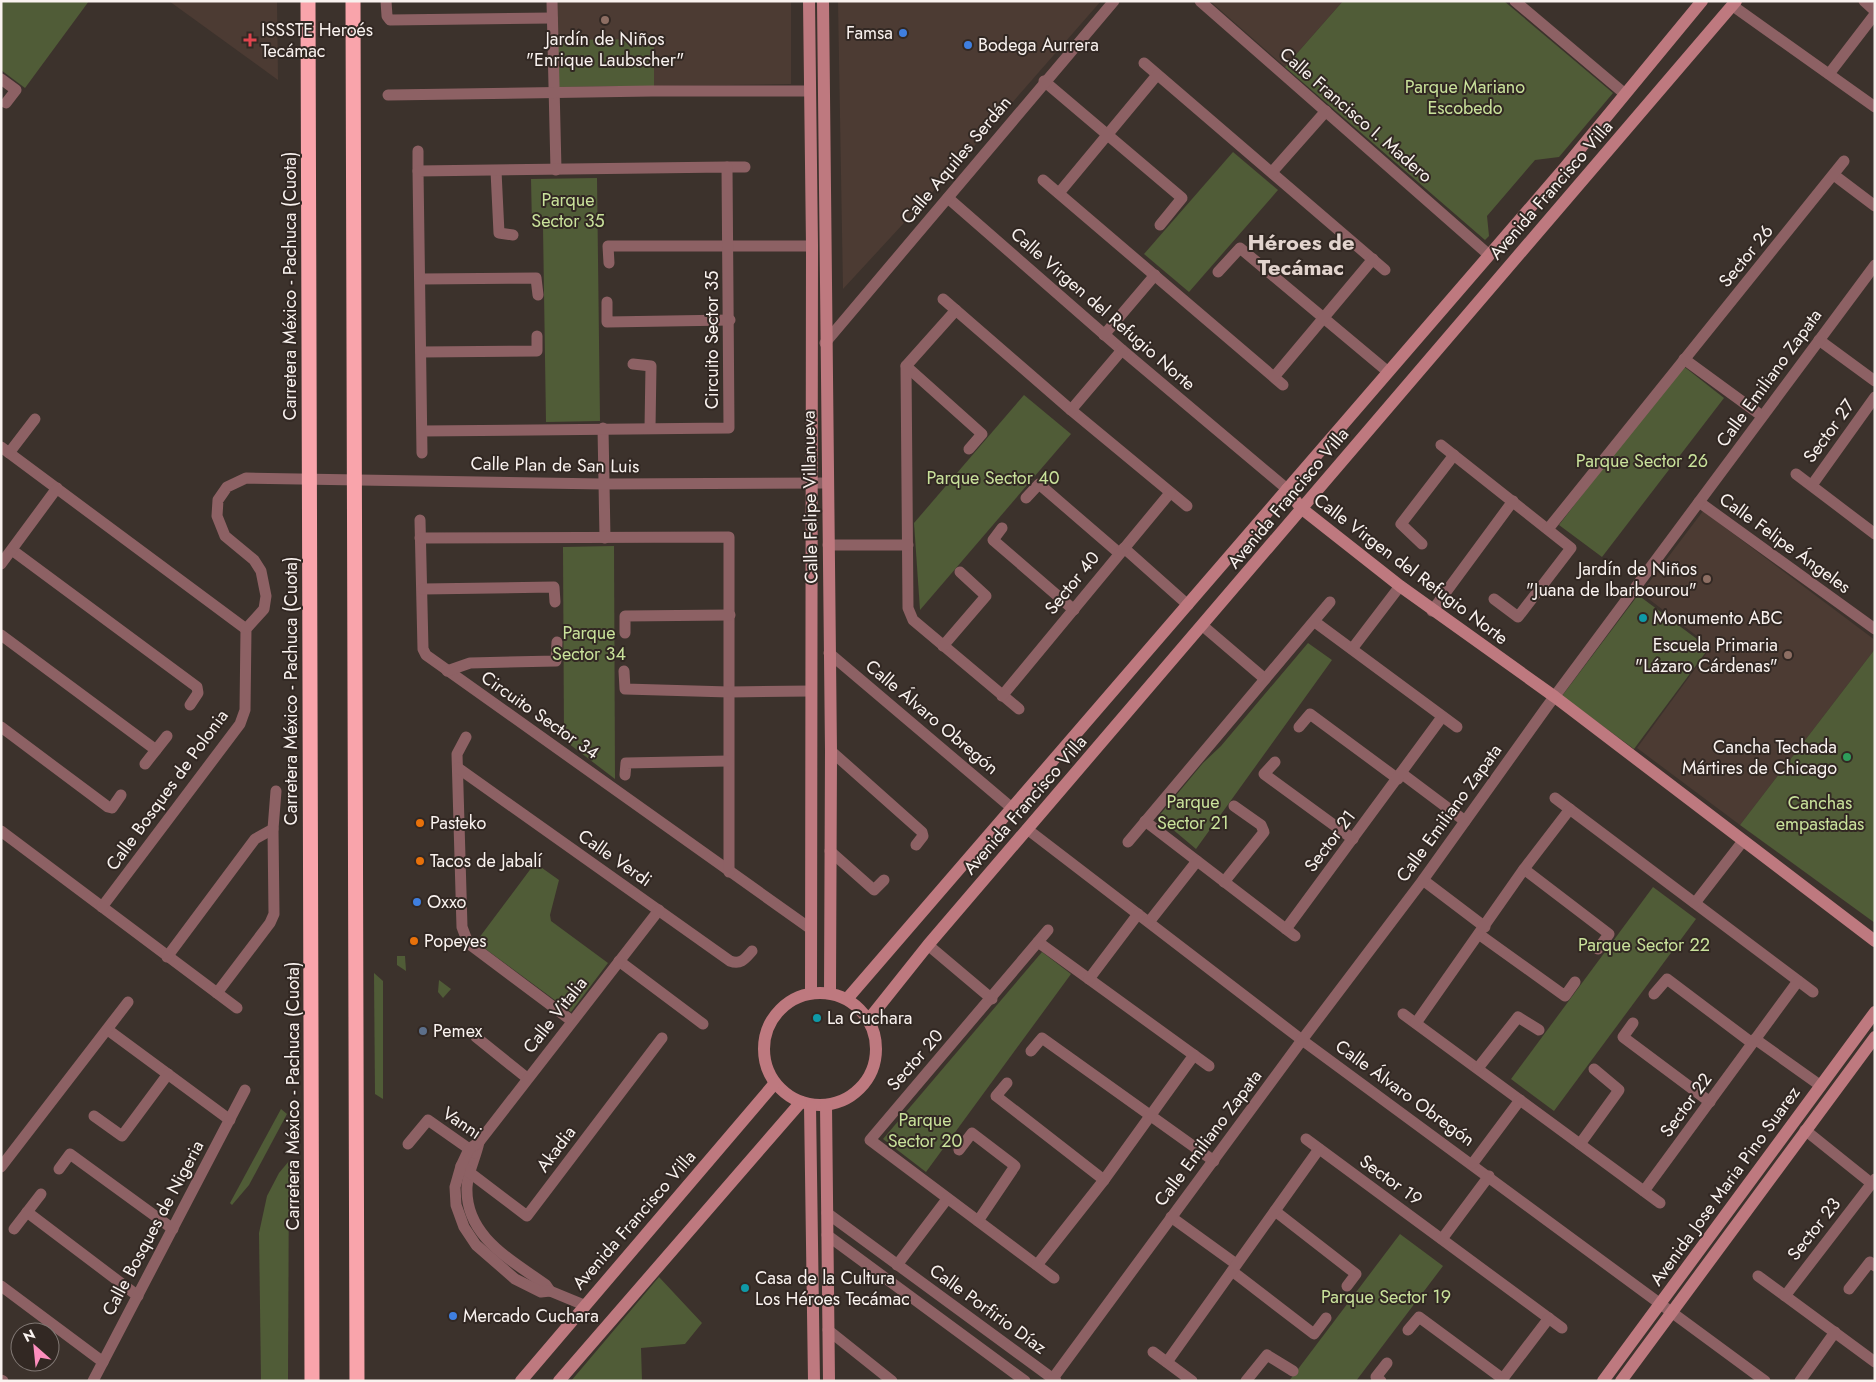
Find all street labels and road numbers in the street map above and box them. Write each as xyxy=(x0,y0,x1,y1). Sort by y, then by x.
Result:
street label: Calle Francisco I. Madero xyxy=(1274,41,1438,189)
street label: Calle Aquiles Serdán xyxy=(895,90,1017,230)
street label: Avenida Francisco Villa xyxy=(1483,115,1619,265)
street label: Carretera México - Pachuca (Cuota) xyxy=(277,151,303,421)
street label: Sector 26 xyxy=(1713,219,1779,293)
street label: Calle Virgen del Refugio Norte xyxy=(1005,221,1201,397)
street label: Circuito Sector 35 xyxy=(699,271,725,409)
street label: Calle Emiliano Zapata xyxy=(1710,304,1828,452)
street label: Sector 27 xyxy=(1797,393,1861,468)
street label: Calle Felipe Villanueva xyxy=(795,410,825,584)
street label: Avenida Francisco Villa xyxy=(1221,422,1355,574)
street label: Calle Plan de San Luis xyxy=(470,451,640,479)
street label: Calle Felipe Ángeles xyxy=(1714,486,1856,600)
street label: Calle Virgen del Refugio Norte xyxy=(1308,487,1514,651)
street label: Sector 40 xyxy=(1038,546,1106,620)
street label: Carretera México - Pachuca (Cuota) xyxy=(278,556,304,826)
street label: Calle Álvaro Obregón xyxy=(860,653,1004,781)
street label: Circuito Sector 34 xyxy=(476,664,604,766)
street label: Calle Bosques de Polonia xyxy=(100,704,234,876)
street label: Avenida Francisco Villa xyxy=(957,730,1093,880)
street label: Calle Emiliano Zapata xyxy=(1390,739,1508,887)
street label: Sector 21 xyxy=(1298,805,1362,877)
street label: Calle Verdi xyxy=(573,823,657,893)
street label: Carretera México - Pachuca (Cuota) xyxy=(280,961,306,1231)
street label: Calle Vitalia xyxy=(517,971,593,1059)
street label: Sector 20 xyxy=(881,1023,949,1097)
street label: Calle Álvaro Obregón xyxy=(1330,1033,1480,1153)
street label: Calle Emiliano Zapata xyxy=(1148,1064,1268,1212)
street label: Sector 22 xyxy=(1654,1067,1718,1143)
street label: Avenida Jose Maria Pino Suarez xyxy=(1644,1080,1807,1291)
street label: Vanni xyxy=(437,1100,487,1146)
street label: Akadia xyxy=(530,1120,582,1178)
street label: Calle Bosques de Nigeria xyxy=(96,1136,210,1320)
street label: Avenida Francisco Villa xyxy=(566,1145,702,1295)
street label: Sector 19 xyxy=(1354,1148,1428,1212)
street label: Sector 23 xyxy=(1781,1192,1847,1266)
street label: Calle Porfirio Díaz xyxy=(924,1258,1052,1361)

